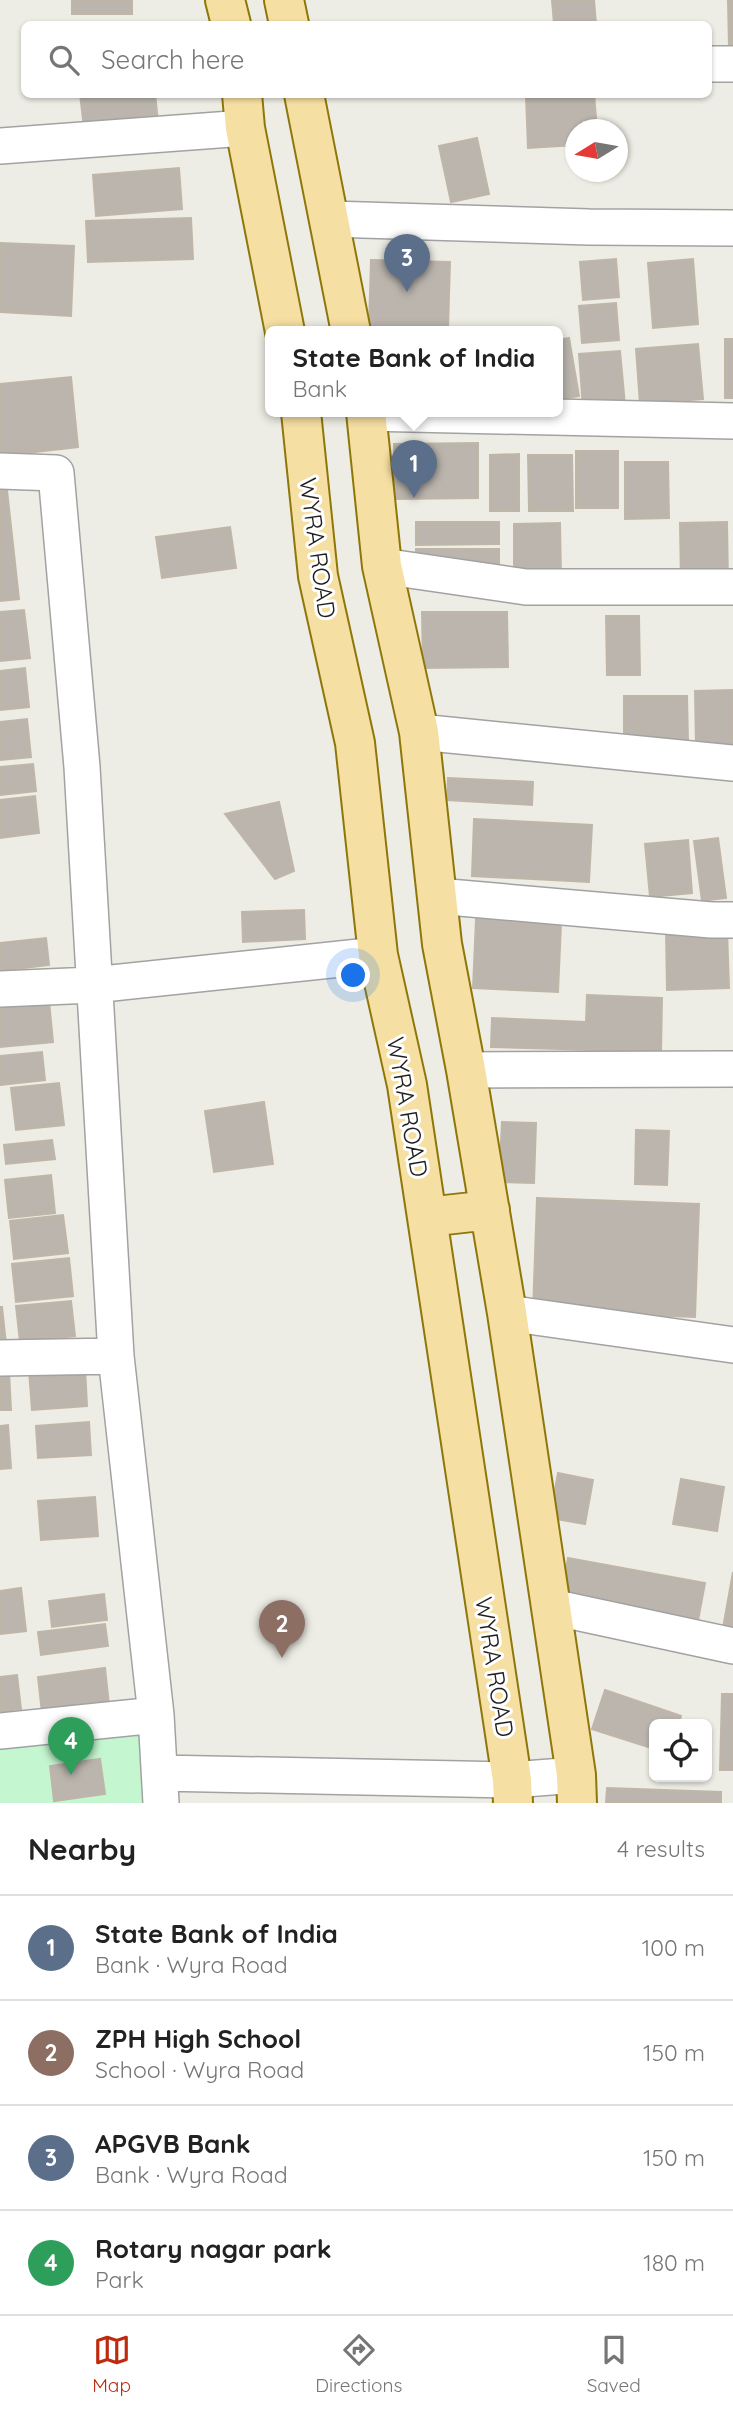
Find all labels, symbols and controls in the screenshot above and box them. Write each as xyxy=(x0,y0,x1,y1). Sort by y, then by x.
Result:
search box xyxy=(21,21,712,98)
icon: search xyxy=(45,41,83,79)
text: Search here xyxy=(101,43,245,76)
north arrow xyxy=(565,119,628,182)
pin: 3 xyxy=(384,234,430,292)
popup xyxy=(265,326,563,417)
text: State Bank of India xyxy=(293,341,535,374)
text: Bank xyxy=(293,374,347,403)
pin: 1 xyxy=(391,440,437,498)
street label: WYRA ROAD xyxy=(293,476,343,620)
your location xyxy=(336,958,370,992)
street label: WYRA ROAD xyxy=(381,1035,435,1179)
street label: WYRA ROAD xyxy=(469,1595,521,1739)
pin: 2 xyxy=(259,1600,305,1658)
pin: 4 xyxy=(48,1717,94,1775)
map controls xyxy=(649,1719,712,1782)
button: locate xyxy=(649,1719,712,1782)
text: Nearby xyxy=(28,1830,136,1868)
text: 4 results xyxy=(617,1834,705,1863)
text: State Bank of India xyxy=(95,1917,338,1950)
text: 1 xyxy=(47,1933,55,1962)
text: 100 m xyxy=(642,1933,705,1962)
text: Bank · Wyra Road xyxy=(95,1950,288,1979)
text: ZPH High School xyxy=(95,2022,301,2055)
text: 2 xyxy=(44,2038,58,2067)
text: 150 m xyxy=(643,2038,705,2067)
text: School · Wyra Road xyxy=(95,2055,304,2084)
text: APGVB Bank xyxy=(95,2127,251,2160)
text: 3 xyxy=(45,2143,57,2172)
text: 150 m xyxy=(643,2143,705,2172)
text: Bank · Wyra Road xyxy=(95,2160,288,2189)
text: Rotary nagar park xyxy=(95,2232,332,2265)
text: 4 xyxy=(44,2248,58,2277)
text: 180 m xyxy=(643,2248,705,2277)
text: Park xyxy=(95,2265,144,2294)
tab: Map xyxy=(92,2331,131,2397)
tab: Directions xyxy=(315,2331,402,2397)
tab: Saved xyxy=(587,2331,641,2397)

